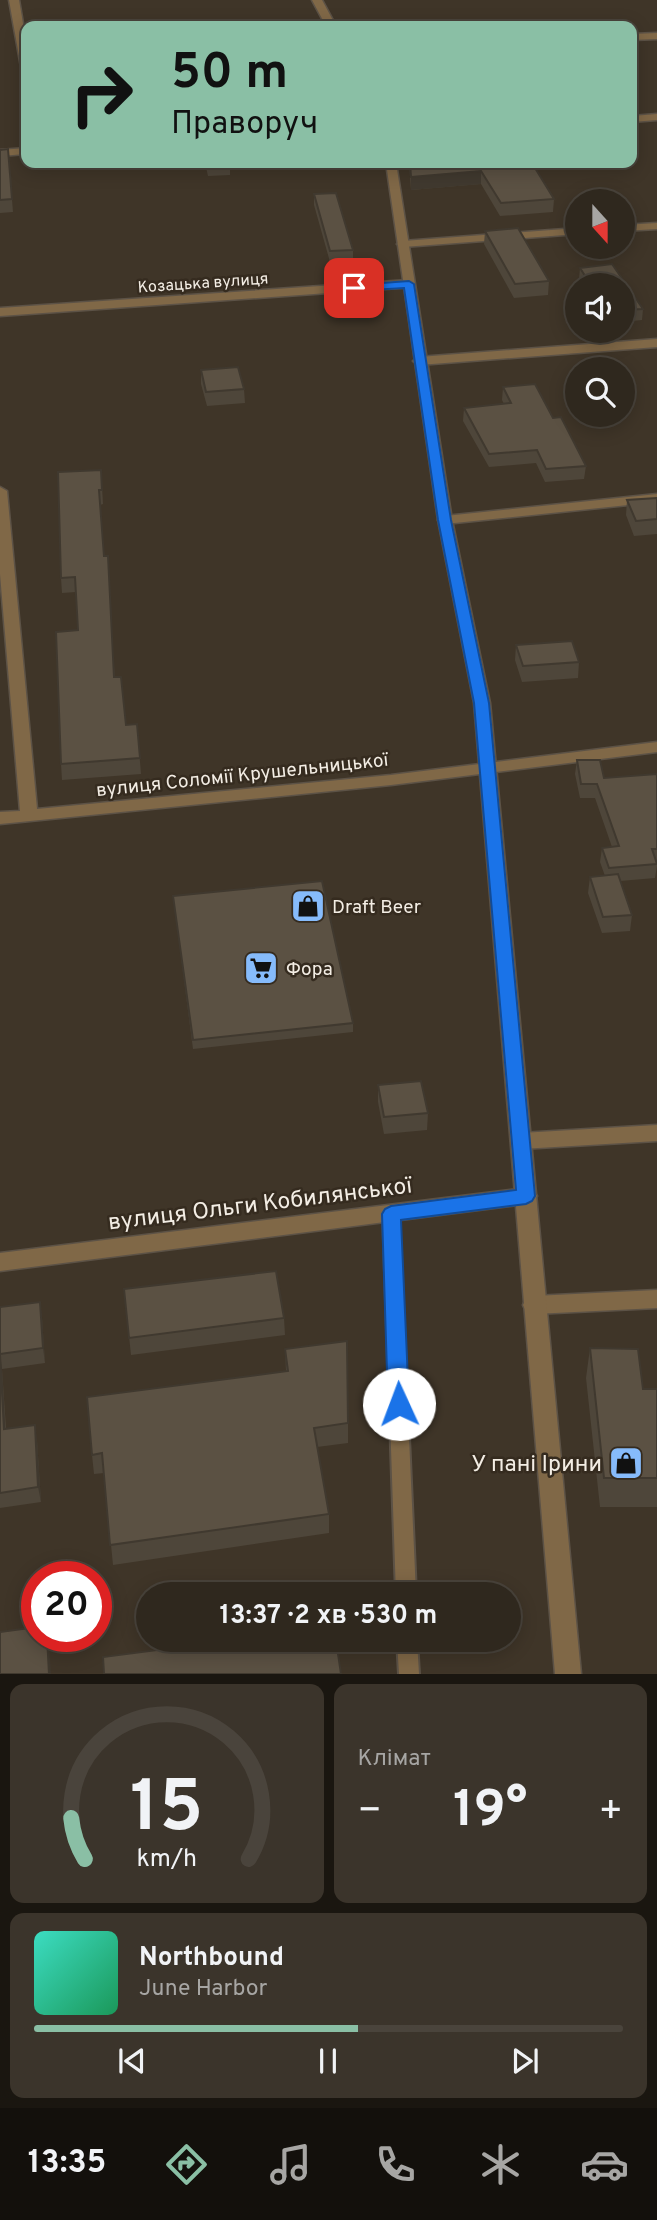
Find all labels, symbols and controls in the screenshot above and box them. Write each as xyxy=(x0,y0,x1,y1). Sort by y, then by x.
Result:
text: 50 m xyxy=(171,44,288,106)
icon: right xyxy=(56,49,147,140)
text: Праворуч xyxy=(171,105,318,145)
north arrow xyxy=(565,189,635,259)
map controls xyxy=(565,189,635,427)
pin xyxy=(324,258,384,318)
street label: Козацька вулиця xyxy=(137,269,269,299)
icon: arrive xyxy=(335,269,373,307)
button: sound xyxy=(565,273,635,343)
button: search xyxy=(565,357,635,427)
street label: вулиця Соломії Крушельницької xyxy=(95,749,391,803)
shop icon: Draft Beer xyxy=(289,887,327,925)
place label: Draft Beer xyxy=(332,896,422,920)
supermarket icon: Фора xyxy=(242,949,280,987)
place label: Фора xyxy=(286,958,333,982)
street label: вулиця Ольги Кобилянської xyxy=(107,1172,415,1239)
position arrow xyxy=(362,1367,436,1441)
shop icon: У пані Ірини xyxy=(607,1444,645,1482)
place label: У пані Ірини xyxy=(471,1451,602,1480)
speed limit sign: 20 xyxy=(21,1561,112,1652)
text: 13:37 · 2 хв · 530 m xyxy=(220,1600,437,1633)
text: Клімат xyxy=(358,1745,431,1774)
text: 15 xyxy=(130,1766,204,1858)
text: 19° xyxy=(453,1779,527,1845)
text: − xyxy=(358,1788,382,1837)
text: + xyxy=(598,1788,623,1837)
text: km/h xyxy=(136,1844,197,1876)
text: Northbound xyxy=(139,1942,284,1975)
text: June Harbor xyxy=(139,1975,267,2004)
icon: previous xyxy=(113,2042,151,2080)
icon: pause xyxy=(309,2042,347,2080)
icon: next xyxy=(506,2042,544,2080)
icon: directions xyxy=(162,2140,211,2189)
icon: music xyxy=(266,2140,315,2189)
icon: phone xyxy=(371,2140,420,2189)
icon: climate xyxy=(476,2140,525,2189)
icon: car xyxy=(580,2140,629,2189)
text: 13:35 xyxy=(28,2144,106,2184)

